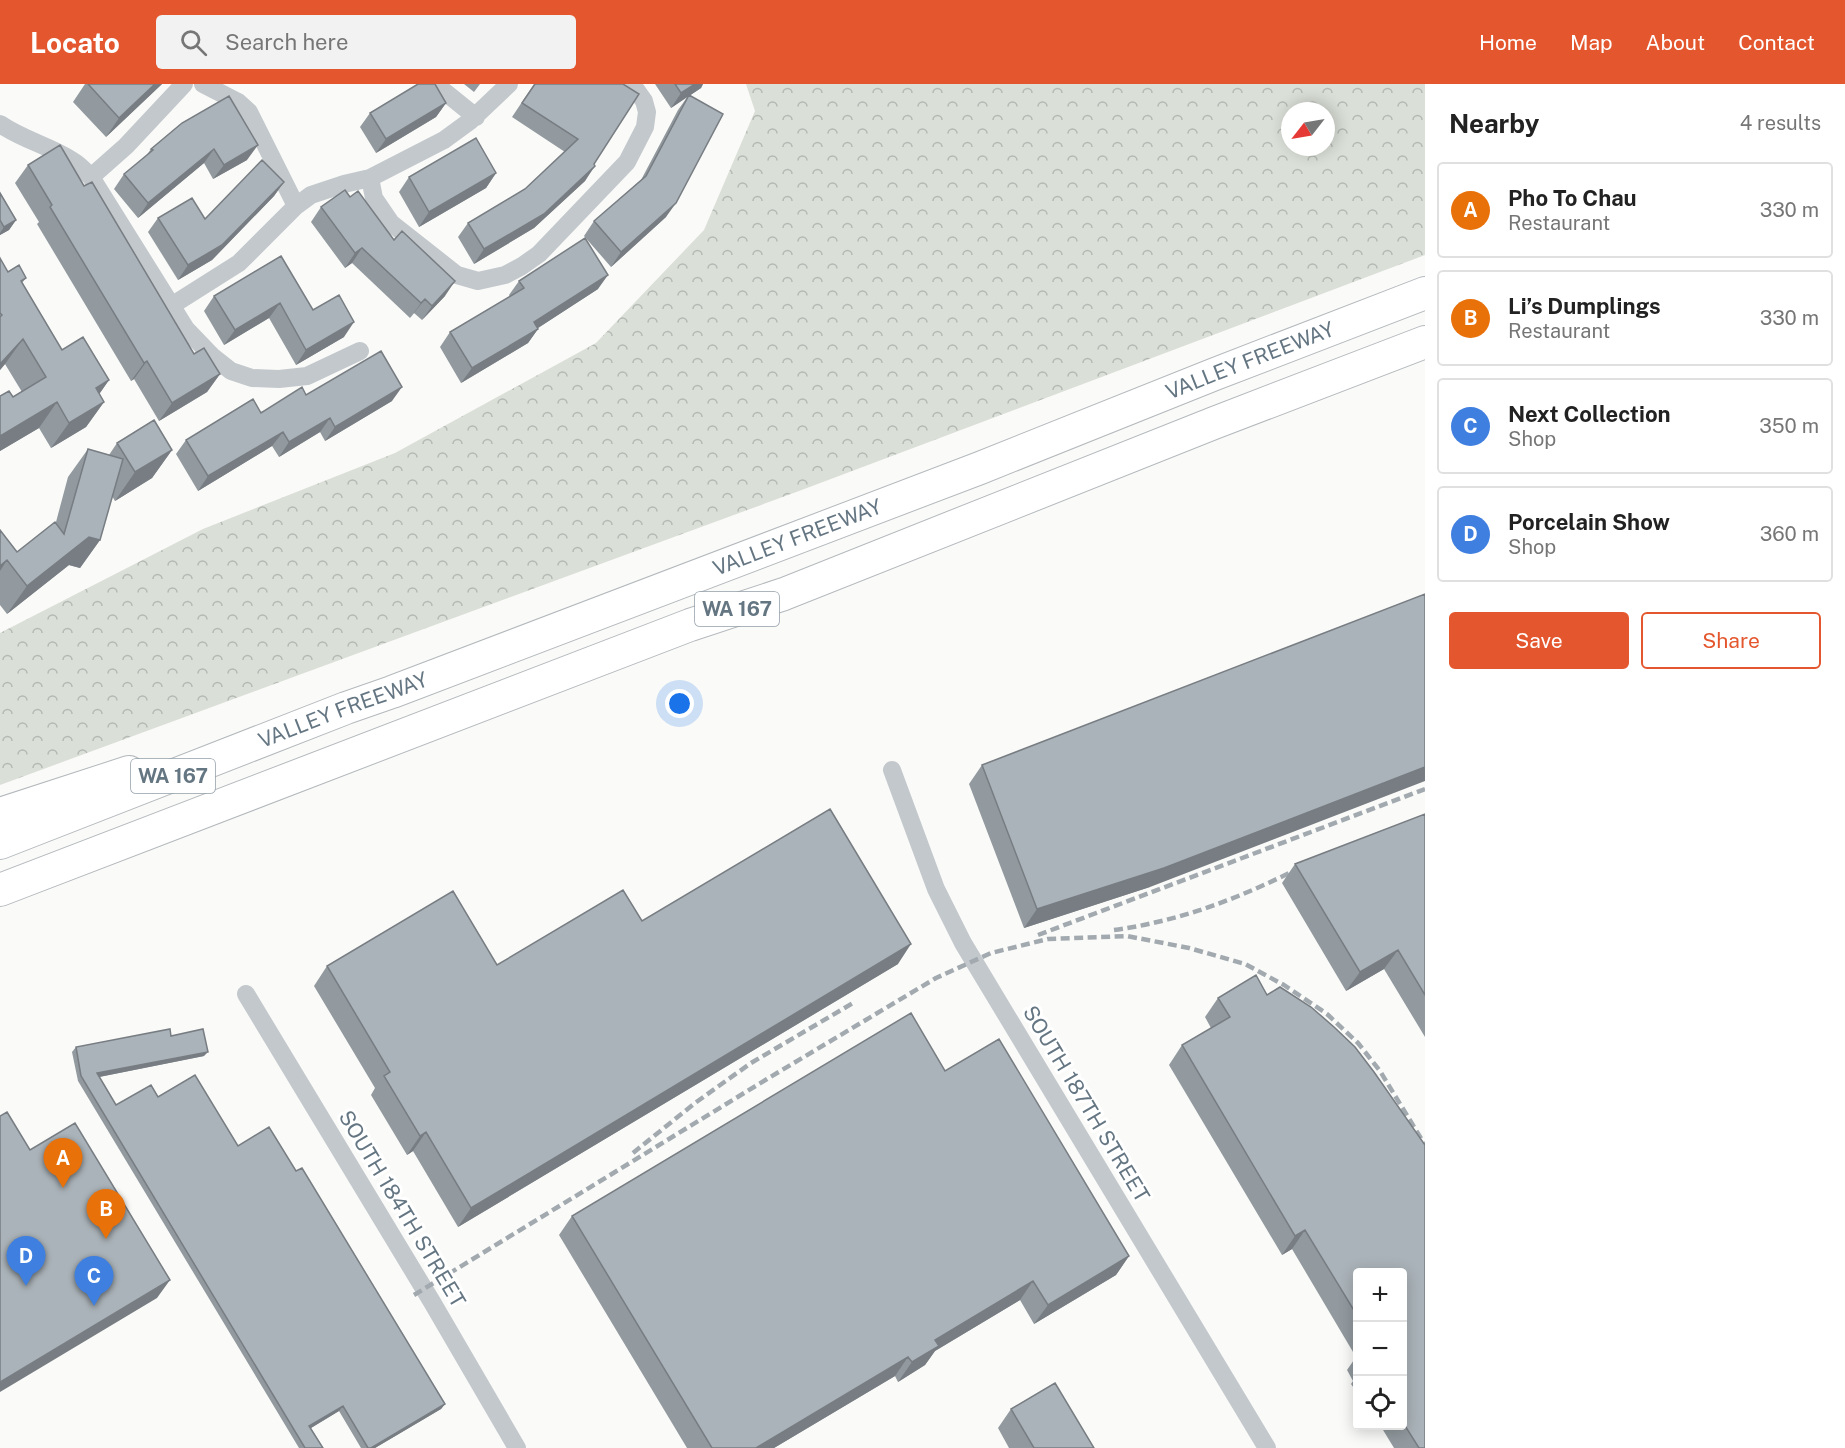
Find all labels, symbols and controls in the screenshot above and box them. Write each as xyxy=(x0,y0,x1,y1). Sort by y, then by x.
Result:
search box xyxy=(156,15,576,69)
text: Locato xyxy=(30,26,120,59)
icon: search xyxy=(177,26,210,59)
text: Search here xyxy=(225,29,348,55)
text: Home xyxy=(1479,30,1537,55)
text: Map xyxy=(1570,30,1613,55)
text: About xyxy=(1646,30,1705,55)
text: Contact xyxy=(1738,30,1815,55)
north arrow xyxy=(1281,102,1335,156)
text: Nearby xyxy=(1449,108,1539,139)
text: 4 results xyxy=(1740,111,1821,135)
text: Pho To Chau xyxy=(1508,185,1637,211)
text: A xyxy=(1463,198,1478,222)
text: 330 m xyxy=(1760,198,1819,222)
text: Restaurant xyxy=(1508,211,1610,235)
text: Li’s Dumplings xyxy=(1508,293,1661,319)
text: B xyxy=(1464,306,1477,330)
text: 330 m xyxy=(1760,306,1819,330)
street label: VALLEY FREEWAY xyxy=(1162,316,1338,404)
text: Restaurant xyxy=(1508,319,1610,343)
text: Next Collection xyxy=(1508,401,1671,427)
text: C xyxy=(1463,414,1478,438)
text: 350 m xyxy=(1759,414,1819,438)
text: Shop xyxy=(1508,427,1556,451)
street label: VALLEY FREEWAY xyxy=(709,493,885,581)
text: Porcelain Show xyxy=(1508,509,1670,535)
text: D xyxy=(1463,522,1478,546)
text: 360 m xyxy=(1760,522,1819,546)
text: Shop xyxy=(1508,535,1556,559)
road number: WA 167 xyxy=(695,592,779,626)
button: Save xyxy=(1449,612,1629,669)
button: Share xyxy=(1641,612,1821,669)
street label: VALLEY FREEWAY xyxy=(255,666,431,753)
your location xyxy=(665,689,694,718)
road number: WA 167 xyxy=(131,759,215,793)
street label: SOUTH 187TH STREET xyxy=(1018,1001,1155,1206)
street label: SOUTH 184TH STREET xyxy=(334,1106,471,1312)
pin: A xyxy=(44,1138,82,1188)
pin: B xyxy=(86,1190,126,1239)
pin: D xyxy=(6,1236,46,1286)
pin: C xyxy=(74,1256,113,1306)
map controls xyxy=(1353,1268,1407,1430)
button: + xyxy=(1353,1268,1407,1322)
button: − xyxy=(1353,1322,1407,1376)
button: locate xyxy=(1353,1376,1407,1430)

